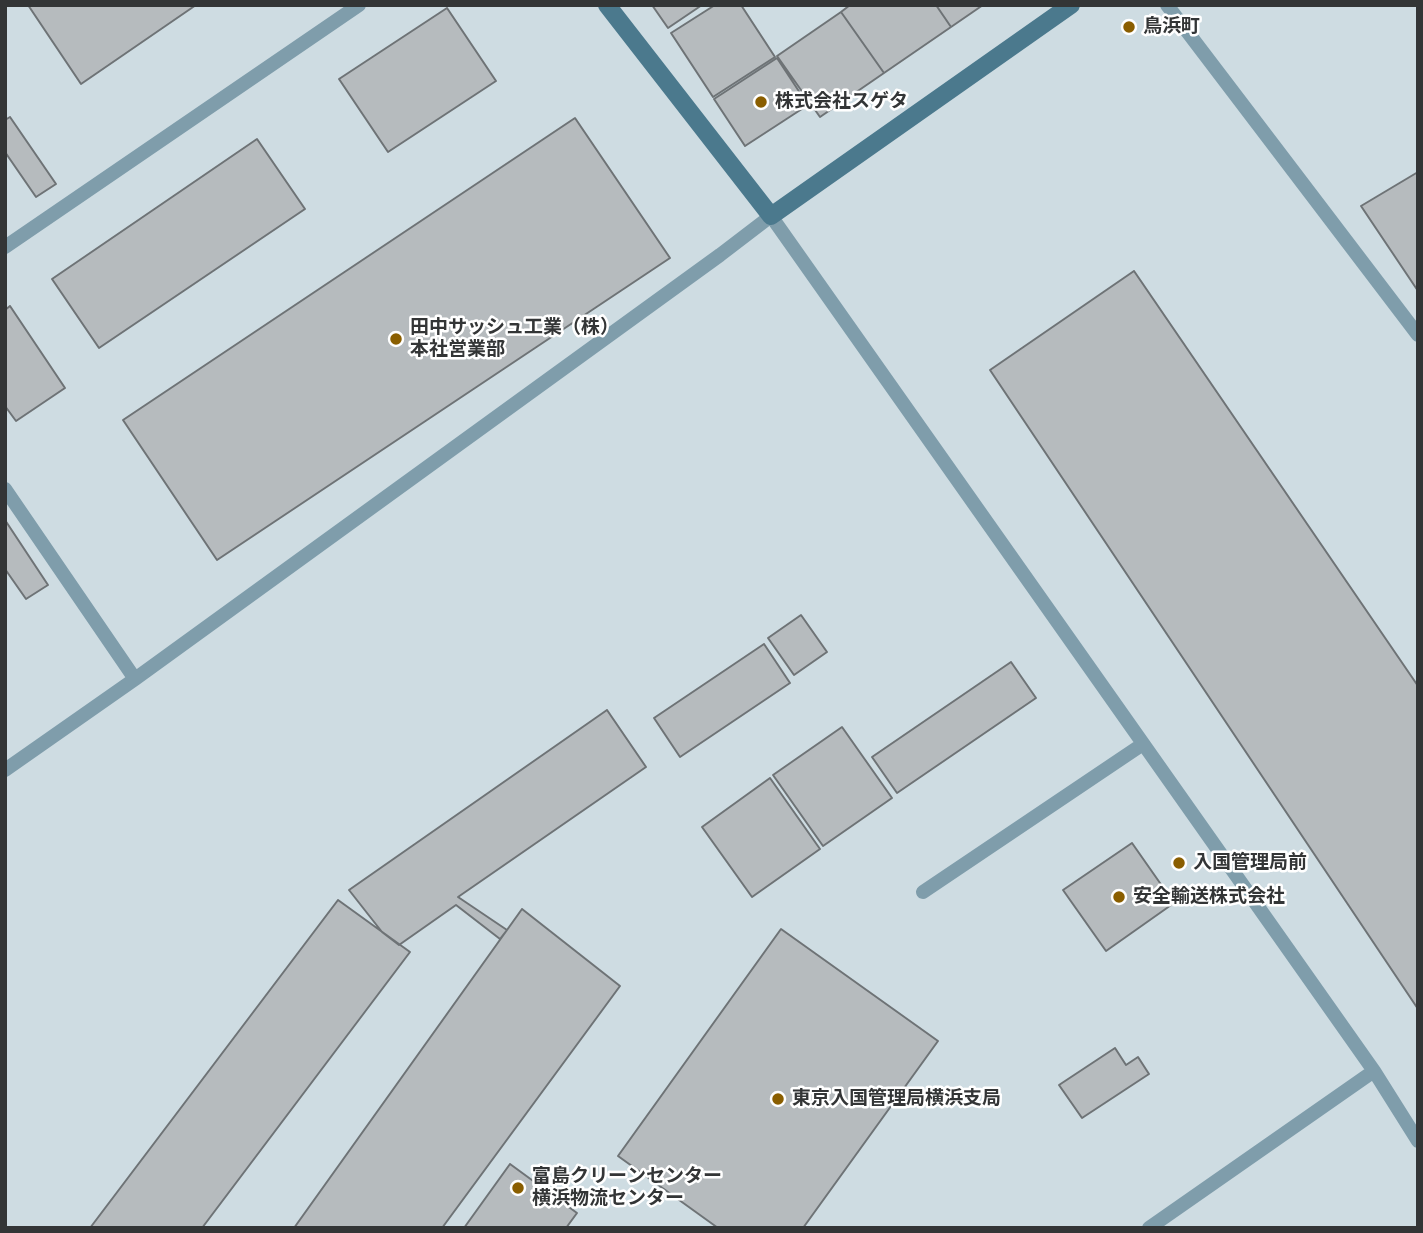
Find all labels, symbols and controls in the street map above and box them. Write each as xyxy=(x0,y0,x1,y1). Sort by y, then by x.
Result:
place label: 鳥浜町 xyxy=(1143,16,1200,38)
marker: 鳥浜町 xyxy=(1121,19,1137,35)
place label: 株式会社スゲタ xyxy=(775,91,908,113)
marker: 株式会社スゲタ xyxy=(753,94,769,110)
place label: 田中サッシュ工業（株） 本社営業部 xyxy=(410,317,619,361)
marker: 田中サッシュ工業（株） 本社営業部 xyxy=(388,331,404,347)
place label: 入国管理局前 xyxy=(1193,852,1307,874)
marker: 入国管理局前 xyxy=(1171,855,1187,871)
place label: 安全輸送株式会社 xyxy=(1133,886,1285,908)
marker: 安全輸送株式会社 xyxy=(1111,889,1127,905)
place label: 東京入国管理局横浜支局 xyxy=(792,1088,1001,1110)
marker: 東京入国管理局横浜支局 xyxy=(770,1091,786,1107)
place label: 富島クリーンセンター 横浜物流センター xyxy=(532,1166,722,1210)
marker: 富島クリーンセンター 横浜物流センター xyxy=(510,1180,526,1196)

